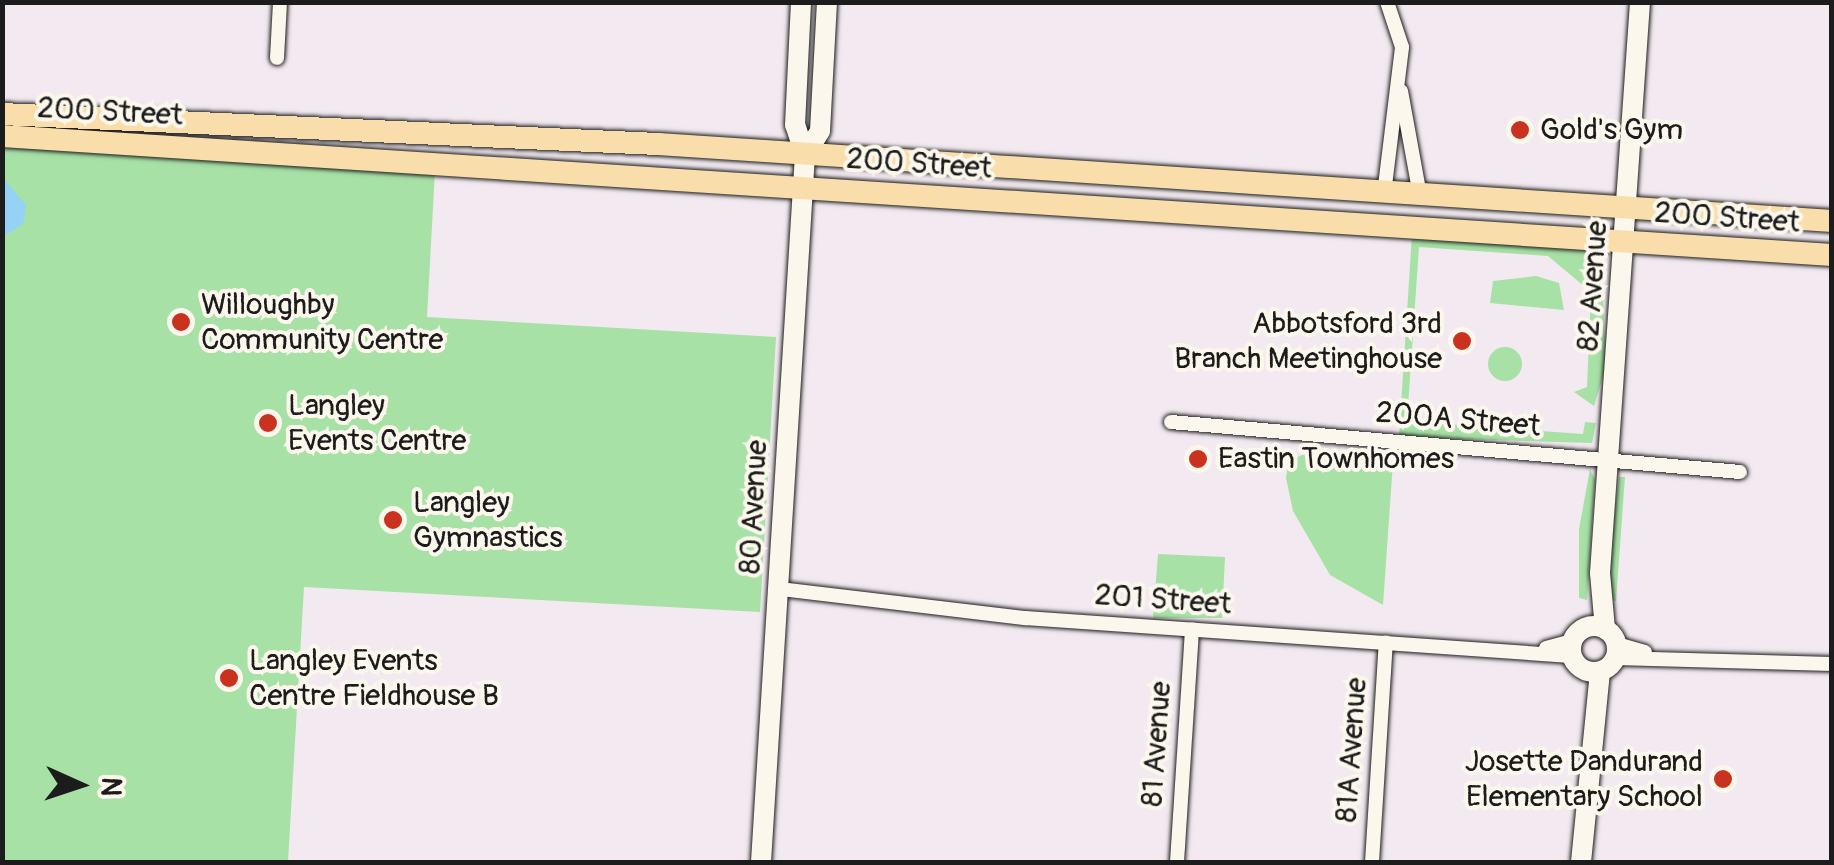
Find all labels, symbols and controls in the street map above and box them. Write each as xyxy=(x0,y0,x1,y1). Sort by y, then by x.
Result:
street label: 200 Street xyxy=(36,90,184,134)
place label: Gold's Gym xyxy=(1540,112,1683,148)
marker: Gold's Gym xyxy=(1509,119,1531,141)
street label: 200 Street xyxy=(845,141,993,187)
street label: 200 Street xyxy=(1653,195,1801,241)
street label: 82 Avenue xyxy=(1570,220,1616,352)
place label: Willoughby Community Centre xyxy=(201,287,443,358)
place label: Abbotsford 3rd Branch Meetinghouse xyxy=(1174,306,1442,376)
marker: Willoughby Community Centre xyxy=(170,311,192,333)
marker: Abbotsford 3rd Branch Meetinghouse xyxy=(1451,330,1473,352)
place label: Langley Events Centre xyxy=(288,388,466,458)
street label: 200A Street xyxy=(1374,395,1542,445)
marker: Langley Events Centre xyxy=(257,412,279,434)
street label: 80 Avenue xyxy=(733,439,775,575)
place label: Eastin Townhomes xyxy=(1218,441,1454,477)
marker: Eastin Townhomes xyxy=(1187,448,1209,470)
place label: Langley Gymnastics xyxy=(413,485,563,556)
marker: Langley Gymnastics xyxy=(382,509,404,531)
street label: 201 Street xyxy=(1093,577,1233,623)
place label: Langley Events Centre Fieldhouse B xyxy=(249,643,499,714)
marker: Langley Events Centre Fieldhouse B xyxy=(218,667,240,689)
street label: 81A Avenue xyxy=(1329,676,1375,824)
street label: 81 Avenue xyxy=(1135,680,1179,808)
north arrow xyxy=(30,735,130,835)
place label: Josette Dandurand Elementary School xyxy=(1465,744,1703,814)
marker: Josette Dandurand Elementary School xyxy=(1712,768,1734,790)
text: N xyxy=(92,776,128,797)

